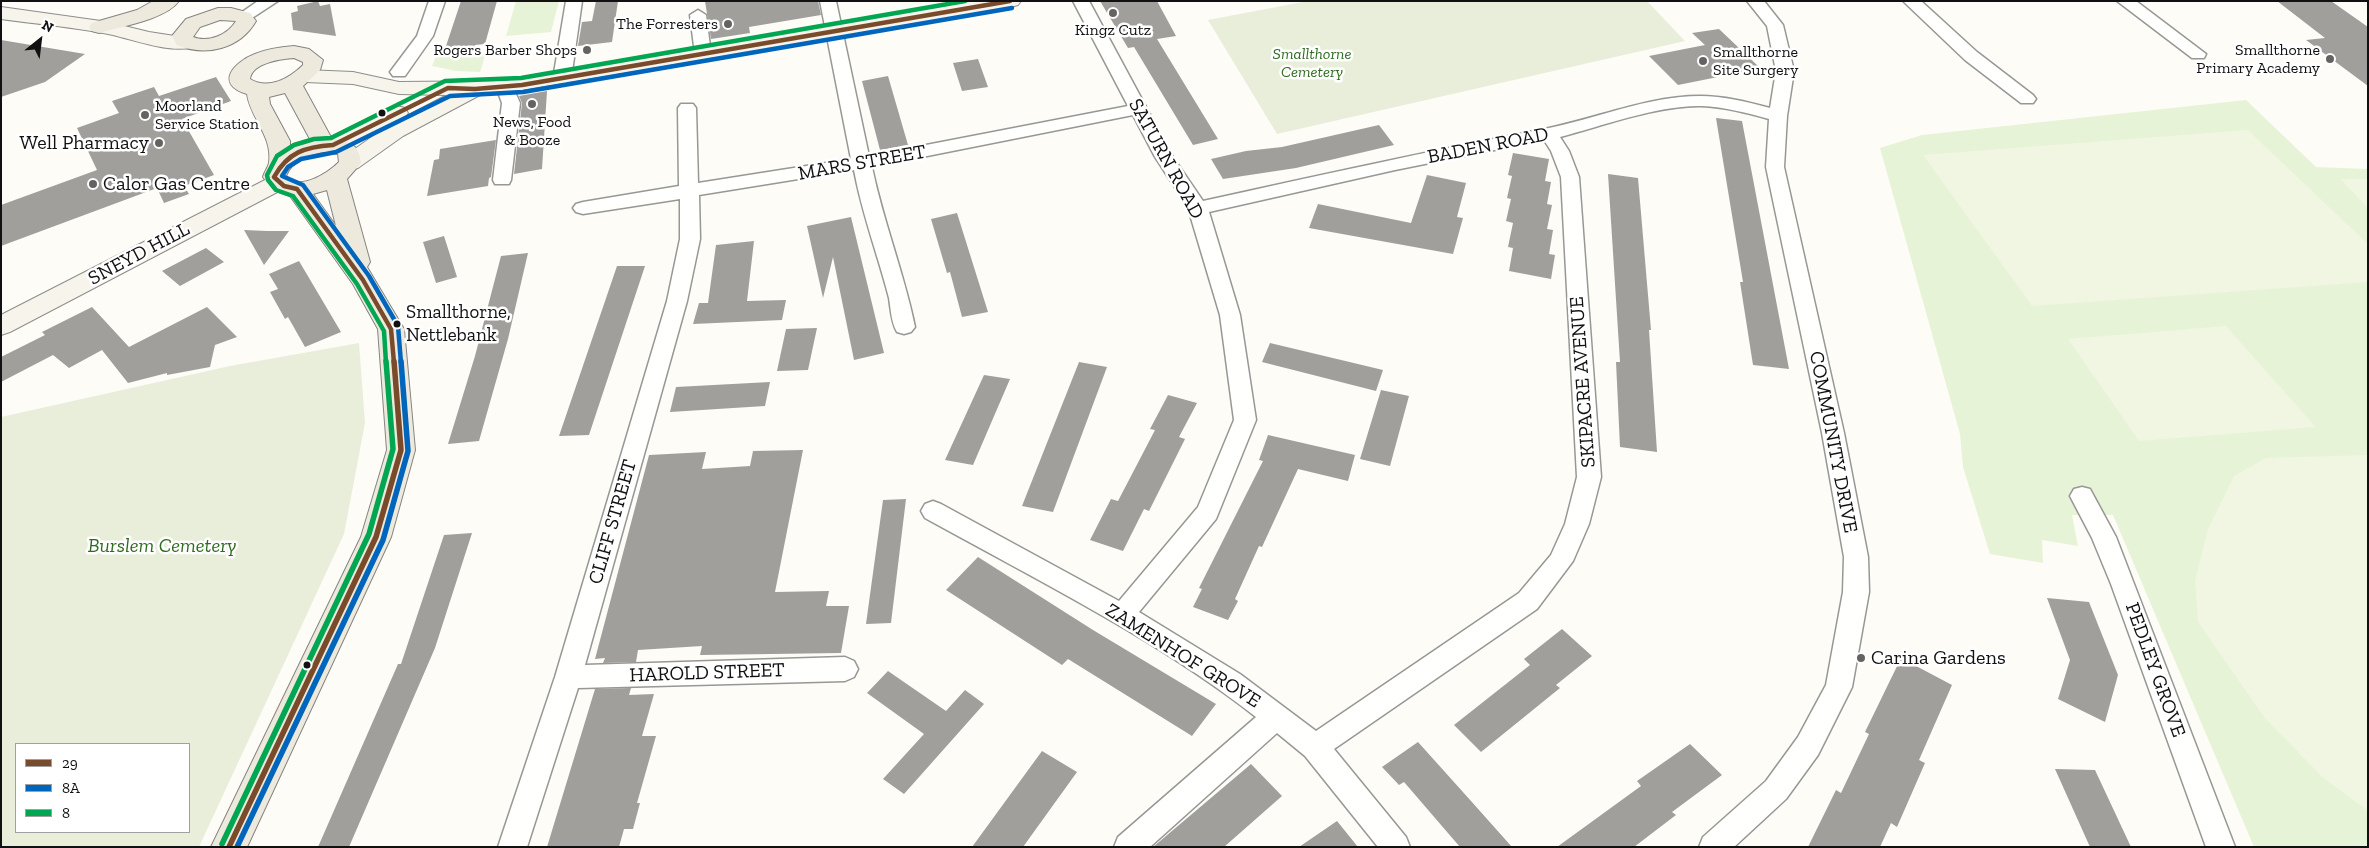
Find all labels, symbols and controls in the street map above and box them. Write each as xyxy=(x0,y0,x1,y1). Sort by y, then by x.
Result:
marker: Kingz Cutz xyxy=(1107,7,1119,19)
place label: The Forresters xyxy=(616,14,718,34)
north arrow xyxy=(15,15,65,65)
text: N xyxy=(39,16,56,36)
marker: The Forresters xyxy=(722,18,734,30)
place label: Kingz Cutz xyxy=(1075,20,1151,40)
place label: Rogers Barber Shops xyxy=(433,40,577,60)
place label: Smallthorne Primary Academy xyxy=(2196,40,2320,78)
place label: Smallthorne Site Surgery xyxy=(1713,42,1799,80)
marker: Rogers Barber Shops xyxy=(581,44,593,56)
park label: Smallthorne Cemetery xyxy=(1273,44,1351,82)
marker: Smallthorne Primary Academy xyxy=(2324,53,2336,65)
marker: Smallthorne Site Surgery xyxy=(1697,55,1709,67)
street label: SATURN ROAD xyxy=(1123,95,1209,223)
place label: Moorland Service Station xyxy=(155,96,259,134)
marker: News, Food & Booze xyxy=(526,98,538,110)
unlabelled marker xyxy=(377,108,387,118)
marker: Moorland Service Station xyxy=(139,109,151,121)
place label: News, Food & Booze xyxy=(493,112,571,150)
street label: BADEN ROAD xyxy=(1425,123,1551,169)
place label: Well Pharmacy xyxy=(20,131,149,155)
marker: Well Pharmacy xyxy=(153,137,165,149)
street label: MARS STREET xyxy=(796,140,928,186)
place label: Calor Gas Centre xyxy=(103,172,250,196)
marker: Calor Gas Centre xyxy=(87,178,99,190)
street label: SNEYD HILL xyxy=(84,217,194,291)
street label: SKIPACRE AVENUE xyxy=(1565,296,1601,468)
place label: Smallthorne, Nettlebank xyxy=(406,302,511,346)
marker: Smallthorne, Nettlebank xyxy=(392,319,402,329)
street label: COMMUNITY DRIVE xyxy=(1804,349,1862,535)
street label: CLIFF STREET xyxy=(584,457,642,587)
park label: Burslem Cemetery xyxy=(88,534,236,558)
street label: ZAMENHOF GROVE xyxy=(1101,599,1265,713)
street label: PEDLEY GROVE xyxy=(2120,600,2190,740)
place label: Carina Gardens xyxy=(1871,646,2006,670)
marker: Carina Gardens xyxy=(1855,652,1867,664)
street label: HAROLD STREET xyxy=(629,658,785,688)
unlabelled marker xyxy=(302,660,312,670)
legend xyxy=(15,743,190,833)
text: 29 xyxy=(62,754,78,772)
text: 8A xyxy=(62,779,80,797)
text: 8 xyxy=(62,804,70,822)

